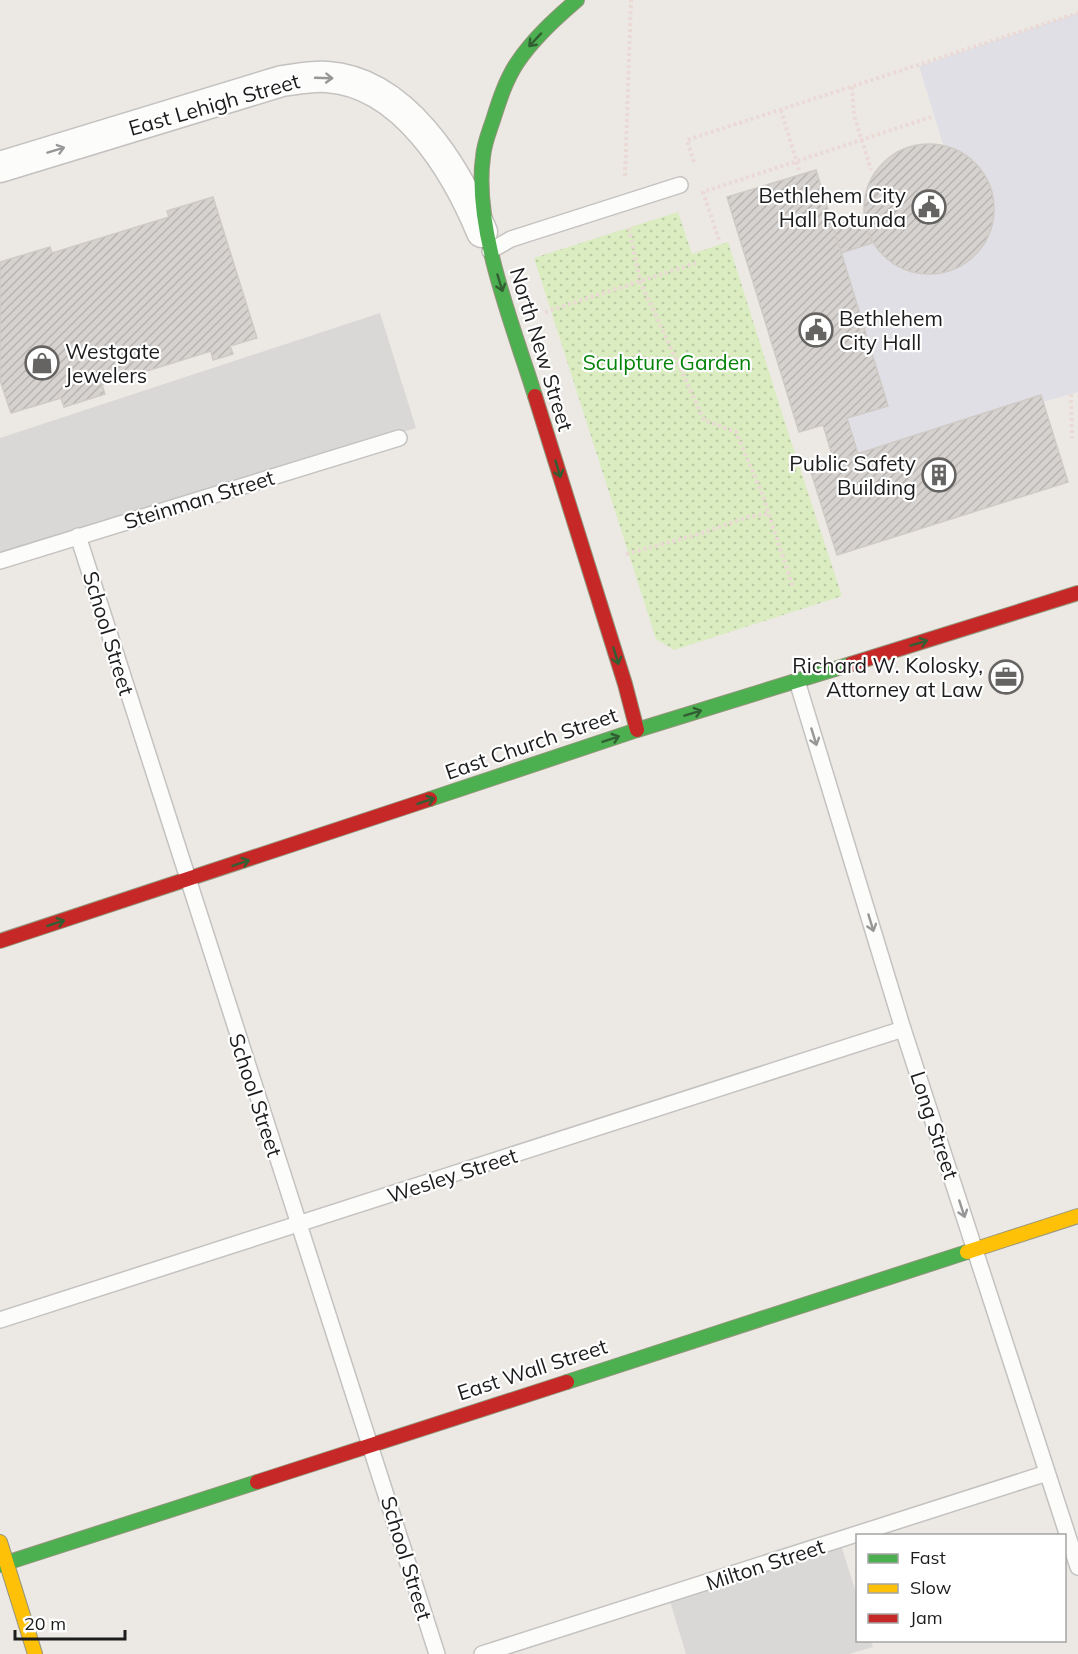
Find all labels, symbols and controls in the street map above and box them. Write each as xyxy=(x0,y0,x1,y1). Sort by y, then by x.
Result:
one-way arrow xyxy=(528,33,542,48)
street label: East Lehigh Street xyxy=(126,67,302,141)
one-way arrow xyxy=(314,72,334,84)
one-way arrow xyxy=(46,144,65,155)
place label: Bethlehem City Hall Rotunda xyxy=(759,182,906,232)
public building icon: Bethlehem City Hall Rotunda xyxy=(911,189,947,225)
street label: North New Street xyxy=(505,264,579,434)
one-way arrow xyxy=(495,273,506,292)
place label: Bethlehem City Hall xyxy=(839,305,943,355)
public building icon: Bethlehem City Hall xyxy=(798,312,834,348)
place label: Westgate Jewelers xyxy=(65,338,160,388)
shop icon: Westgate Jewelers xyxy=(24,345,60,381)
park label: Sculpture Garden xyxy=(583,349,751,375)
place label: Public Safety Building xyxy=(789,450,916,500)
building icon: Public Safety Building xyxy=(921,457,957,493)
one-way arrow xyxy=(553,459,564,478)
street label: Steinman Street xyxy=(121,464,277,534)
street label: School Street xyxy=(78,568,140,698)
one-way arrow xyxy=(909,636,928,647)
one-way arrow xyxy=(611,646,622,665)
place label: Richard W. Kolosky, Attorney at Law xyxy=(792,652,983,702)
office icon: Richard W. Kolosky, Attorney at Law xyxy=(988,659,1024,695)
street label: East Church Street xyxy=(441,701,621,785)
one-way arrow xyxy=(683,707,702,718)
one-way arrow xyxy=(809,727,820,746)
one-way arrow xyxy=(601,732,620,743)
one-way arrow xyxy=(416,794,435,805)
one-way arrow xyxy=(231,857,250,868)
one-way arrow xyxy=(866,913,877,932)
one-way arrow xyxy=(46,917,65,928)
street label: School Street xyxy=(224,1030,288,1160)
street label: Long Street xyxy=(905,1068,965,1182)
street label: Wesley Street xyxy=(384,1142,520,1208)
one-way arrow xyxy=(958,1199,969,1218)
street label: East Wall Street xyxy=(454,1332,610,1406)
street label: School Street xyxy=(376,1493,438,1623)
street label: Milton Street xyxy=(702,1533,828,1595)
legend xyxy=(856,1534,1066,1642)
text: Fast xyxy=(910,1546,946,1569)
text: Slow xyxy=(910,1576,952,1599)
scale bar xyxy=(15,1603,124,1641)
text: Jam xyxy=(910,1606,943,1629)
text: 20 m xyxy=(24,1612,66,1635)

